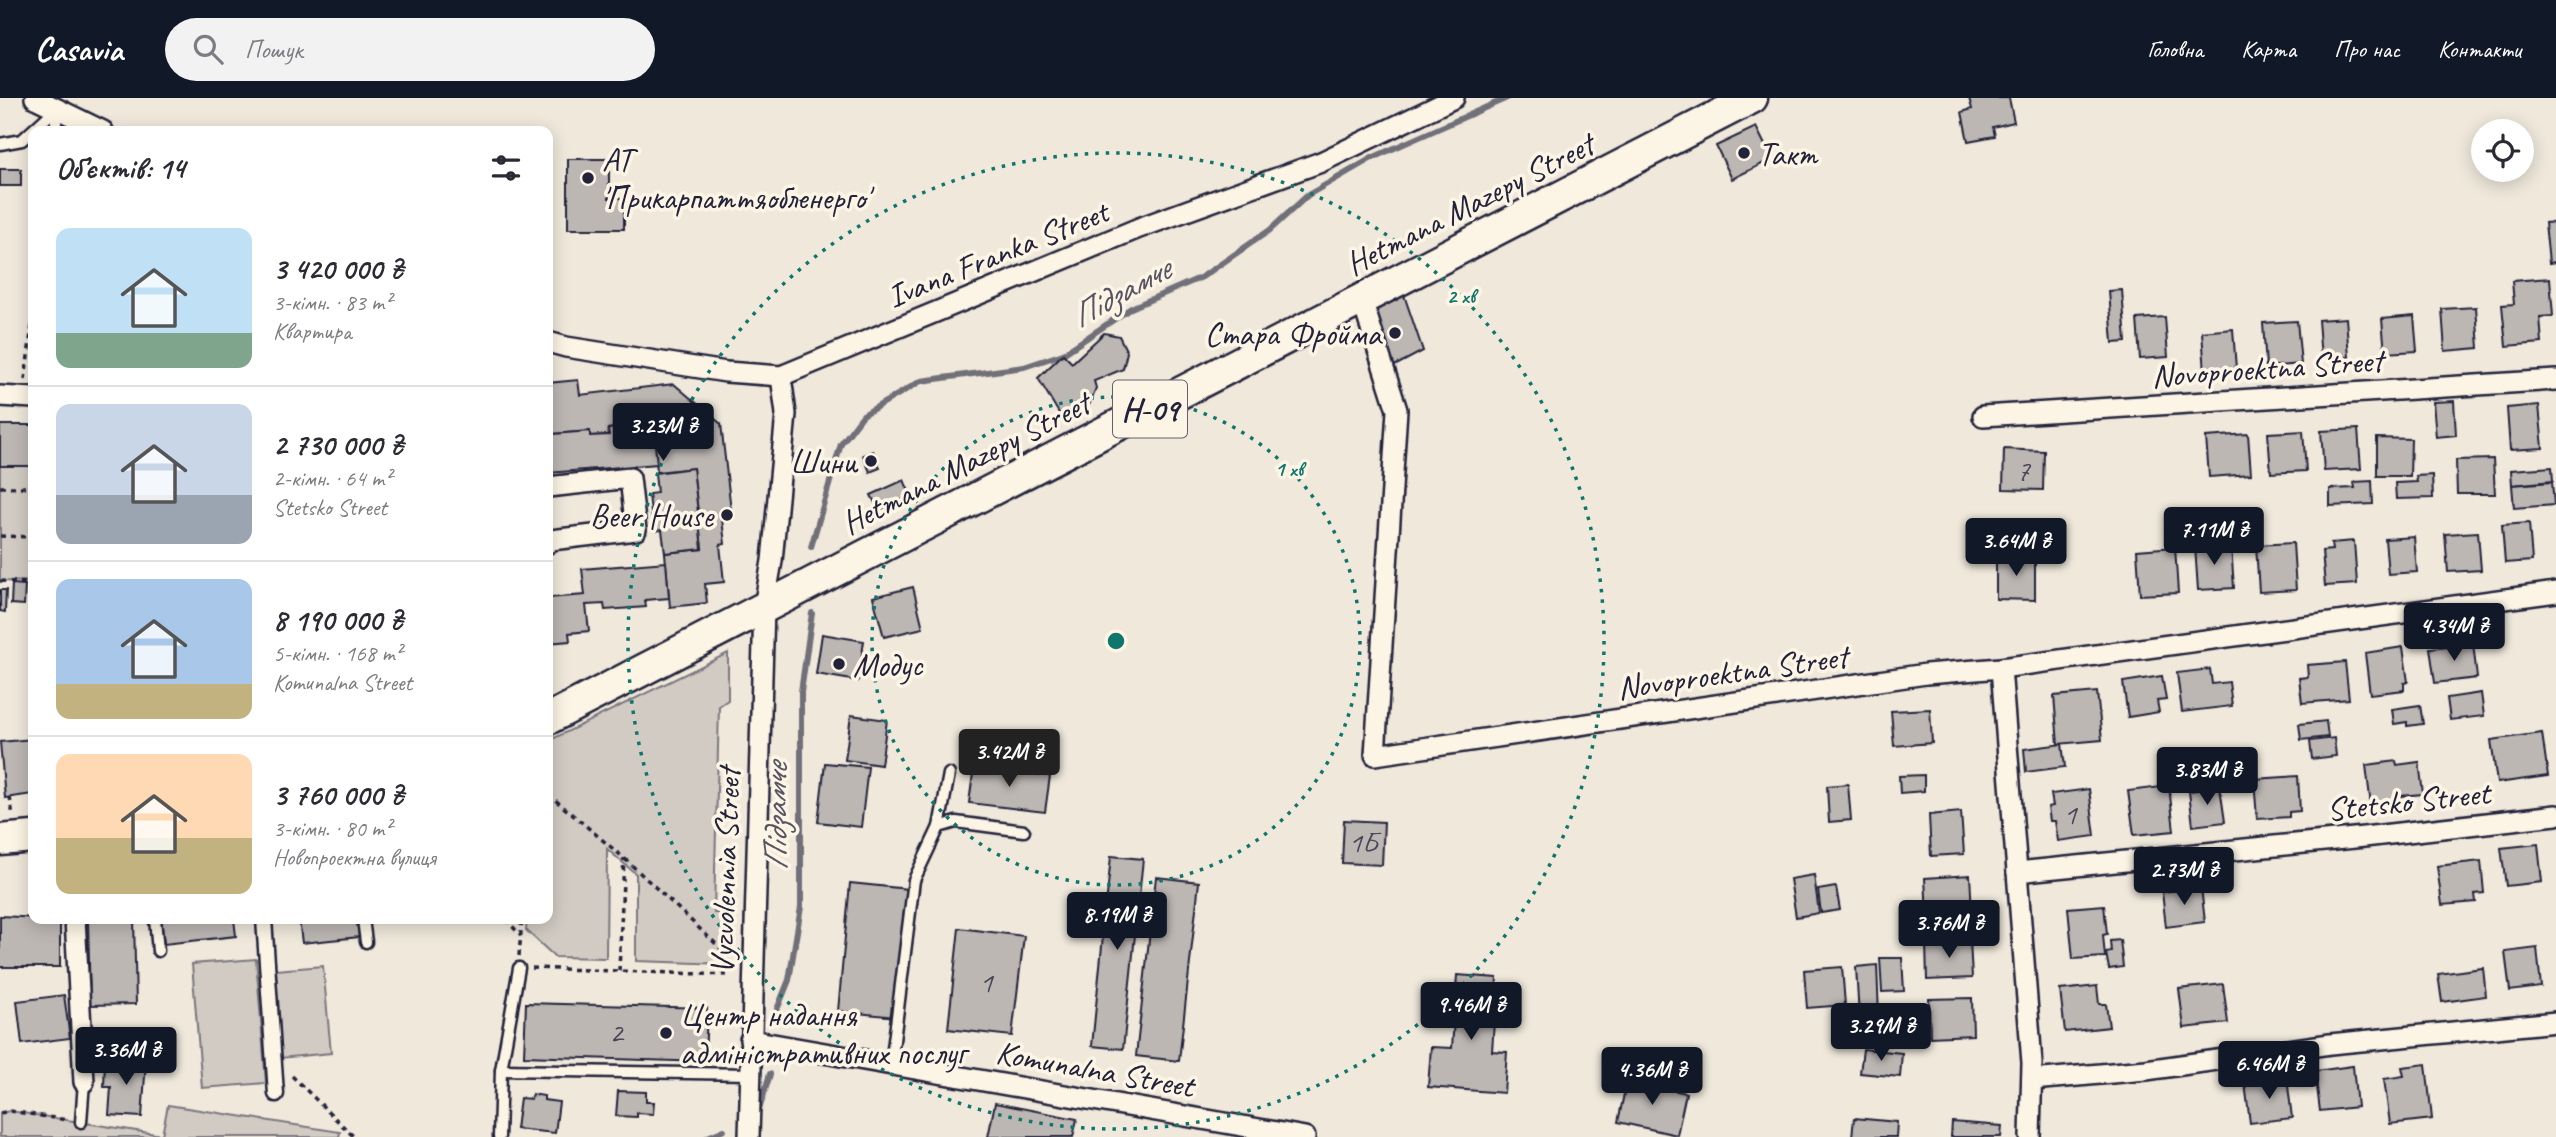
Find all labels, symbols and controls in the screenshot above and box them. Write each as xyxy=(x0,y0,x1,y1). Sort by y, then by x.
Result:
search box xyxy=(165,18,655,81)
text: Casavia xyxy=(35,28,123,70)
icon: search xyxy=(189,30,227,68)
text: Пошук xyxy=(245,33,303,66)
text: Головна xyxy=(2147,34,2203,64)
text: Карта xyxy=(2241,34,2296,64)
text: Про нас xyxy=(2334,34,2400,64)
text: Контакти xyxy=(2438,34,2521,64)
map controls xyxy=(2471,119,2534,182)
button: locate xyxy=(2471,119,2534,182)
street label: Hetmana Mazepy Street xyxy=(1338,121,1604,285)
place label: Такт xyxy=(1758,133,1819,175)
place label: АТ 'Прикарпаттяобленерго' xyxy=(602,139,875,219)
marker: Такт xyxy=(1736,145,1752,161)
text: Об’єктів: 14 xyxy=(56,149,185,187)
icon: filters xyxy=(487,149,525,187)
marker: АТ 'Прикарпаттяобленерго' xyxy=(580,170,596,186)
street label: Ivana Franka Street xyxy=(881,189,1117,317)
water label: Підзамче xyxy=(1062,245,1182,338)
text: 3 420 000 ₴ xyxy=(273,250,403,288)
icon: home xyxy=(112,256,196,340)
text: 2 хв xyxy=(1447,283,1479,309)
text: 3-кімн. · 83 m² xyxy=(273,288,391,317)
place label: Стара Фройма xyxy=(1205,313,1384,355)
text: Квартира xyxy=(273,317,351,346)
marker: Стара Фройма xyxy=(1387,325,1403,341)
street label: Novoproektna Street xyxy=(2150,339,2388,397)
street label: Hetmana Mazepy Street xyxy=(834,380,1100,544)
road number: Н-09 xyxy=(1113,380,1187,438)
pin: 3.23M ₴ xyxy=(598,404,728,463)
text: 3.23M ₴ xyxy=(629,411,697,440)
text: 2 730 000 ₴ xyxy=(273,426,403,464)
icon: home xyxy=(112,432,196,516)
place label: Шини xyxy=(790,441,859,483)
house number: 7 xyxy=(2016,451,2031,489)
marker: Шини xyxy=(863,453,879,469)
text: 1 хв xyxy=(1275,456,1307,482)
text: 2-кімн. · 64 m² xyxy=(273,464,391,493)
text: Stetsko Street xyxy=(273,493,387,522)
place label: Beer House xyxy=(590,495,715,537)
marker: Beer House xyxy=(719,507,735,523)
pin: 7.11M ₴ xyxy=(2149,508,2279,567)
text: 7.11M ₴ xyxy=(2180,515,2248,544)
pin: 3.64M ₴ xyxy=(1951,518,2081,578)
text: 3.64M ₴ xyxy=(1982,526,2050,555)
text: 8 190 000 ₴ xyxy=(273,601,403,639)
pin: 4.34M ₴ xyxy=(2389,603,2519,663)
icon: home xyxy=(112,607,196,691)
text: 4.34M ₴ xyxy=(2420,611,2488,640)
centre of rings xyxy=(1104,629,1128,653)
street label: Novoproektna Street xyxy=(1614,634,1854,709)
text: 5-кімн. · 168 m² xyxy=(273,639,402,668)
place label: Модус xyxy=(853,644,924,686)
marker: Модус xyxy=(831,656,847,672)
text: Komunalna Street xyxy=(273,668,412,697)
pin: 3.42M ₴ xyxy=(944,730,1074,789)
text: 3.42M ₴ xyxy=(975,737,1043,766)
pin: 3.83M ₴ xyxy=(2142,748,2272,807)
text: 3.83M ₴ xyxy=(2173,755,2241,784)
water label: Підзамче xyxy=(753,759,798,871)
street label: Vyzvolennia Street xyxy=(700,763,750,975)
street label: Stetsko Street xyxy=(2325,771,2495,830)
text: 3 760 000 ₴ xyxy=(273,776,404,814)
icon: home xyxy=(112,782,196,866)
house number: 1 xyxy=(2063,795,2078,833)
text: 3-кімн. · 80 m² xyxy=(273,814,391,843)
house number: 1Б xyxy=(1349,823,1382,861)
text: Новопроектна вулиця xyxy=(273,843,436,872)
pin: 2.73M ₴ xyxy=(2119,848,2249,907)
text: 2.73M ₴ xyxy=(2150,855,2218,884)
pin: 8.19M ₴ xyxy=(1052,892,1182,952)
text: 8.19M ₴ xyxy=(1083,900,1151,929)
pin: 3.76M ₴ xyxy=(1884,900,2014,960)
text: 3.76M ₴ xyxy=(1915,908,1983,937)
house number: 1 xyxy=(979,963,994,1001)
pin: 9.46M ₴ xyxy=(1406,982,1536,1042)
text: 9.46M ₴ xyxy=(1437,990,1505,1019)
place label: Центр надання адміністративних послуг xyxy=(680,994,971,1074)
pin: 3.29M ₴ xyxy=(1816,1004,1946,1063)
text: 3.29M ₴ xyxy=(1847,1011,1915,1040)
house number: 2 xyxy=(609,1013,625,1051)
marker: Центр надання адміністративних послуг xyxy=(658,1025,674,1041)
pin: 3.36M ₴ xyxy=(61,1028,191,1087)
street label: Komunalna Street xyxy=(993,1031,1200,1108)
text: 3.36M ₴ xyxy=(92,1035,160,1064)
pin: 6.46M ₴ xyxy=(2204,1042,2334,1101)
pin: 4.36M ₴ xyxy=(1587,1048,1717,1107)
text: 6.46M ₴ xyxy=(2234,1049,2304,1078)
text: 4.36M ₴ xyxy=(1618,1055,1686,1084)

